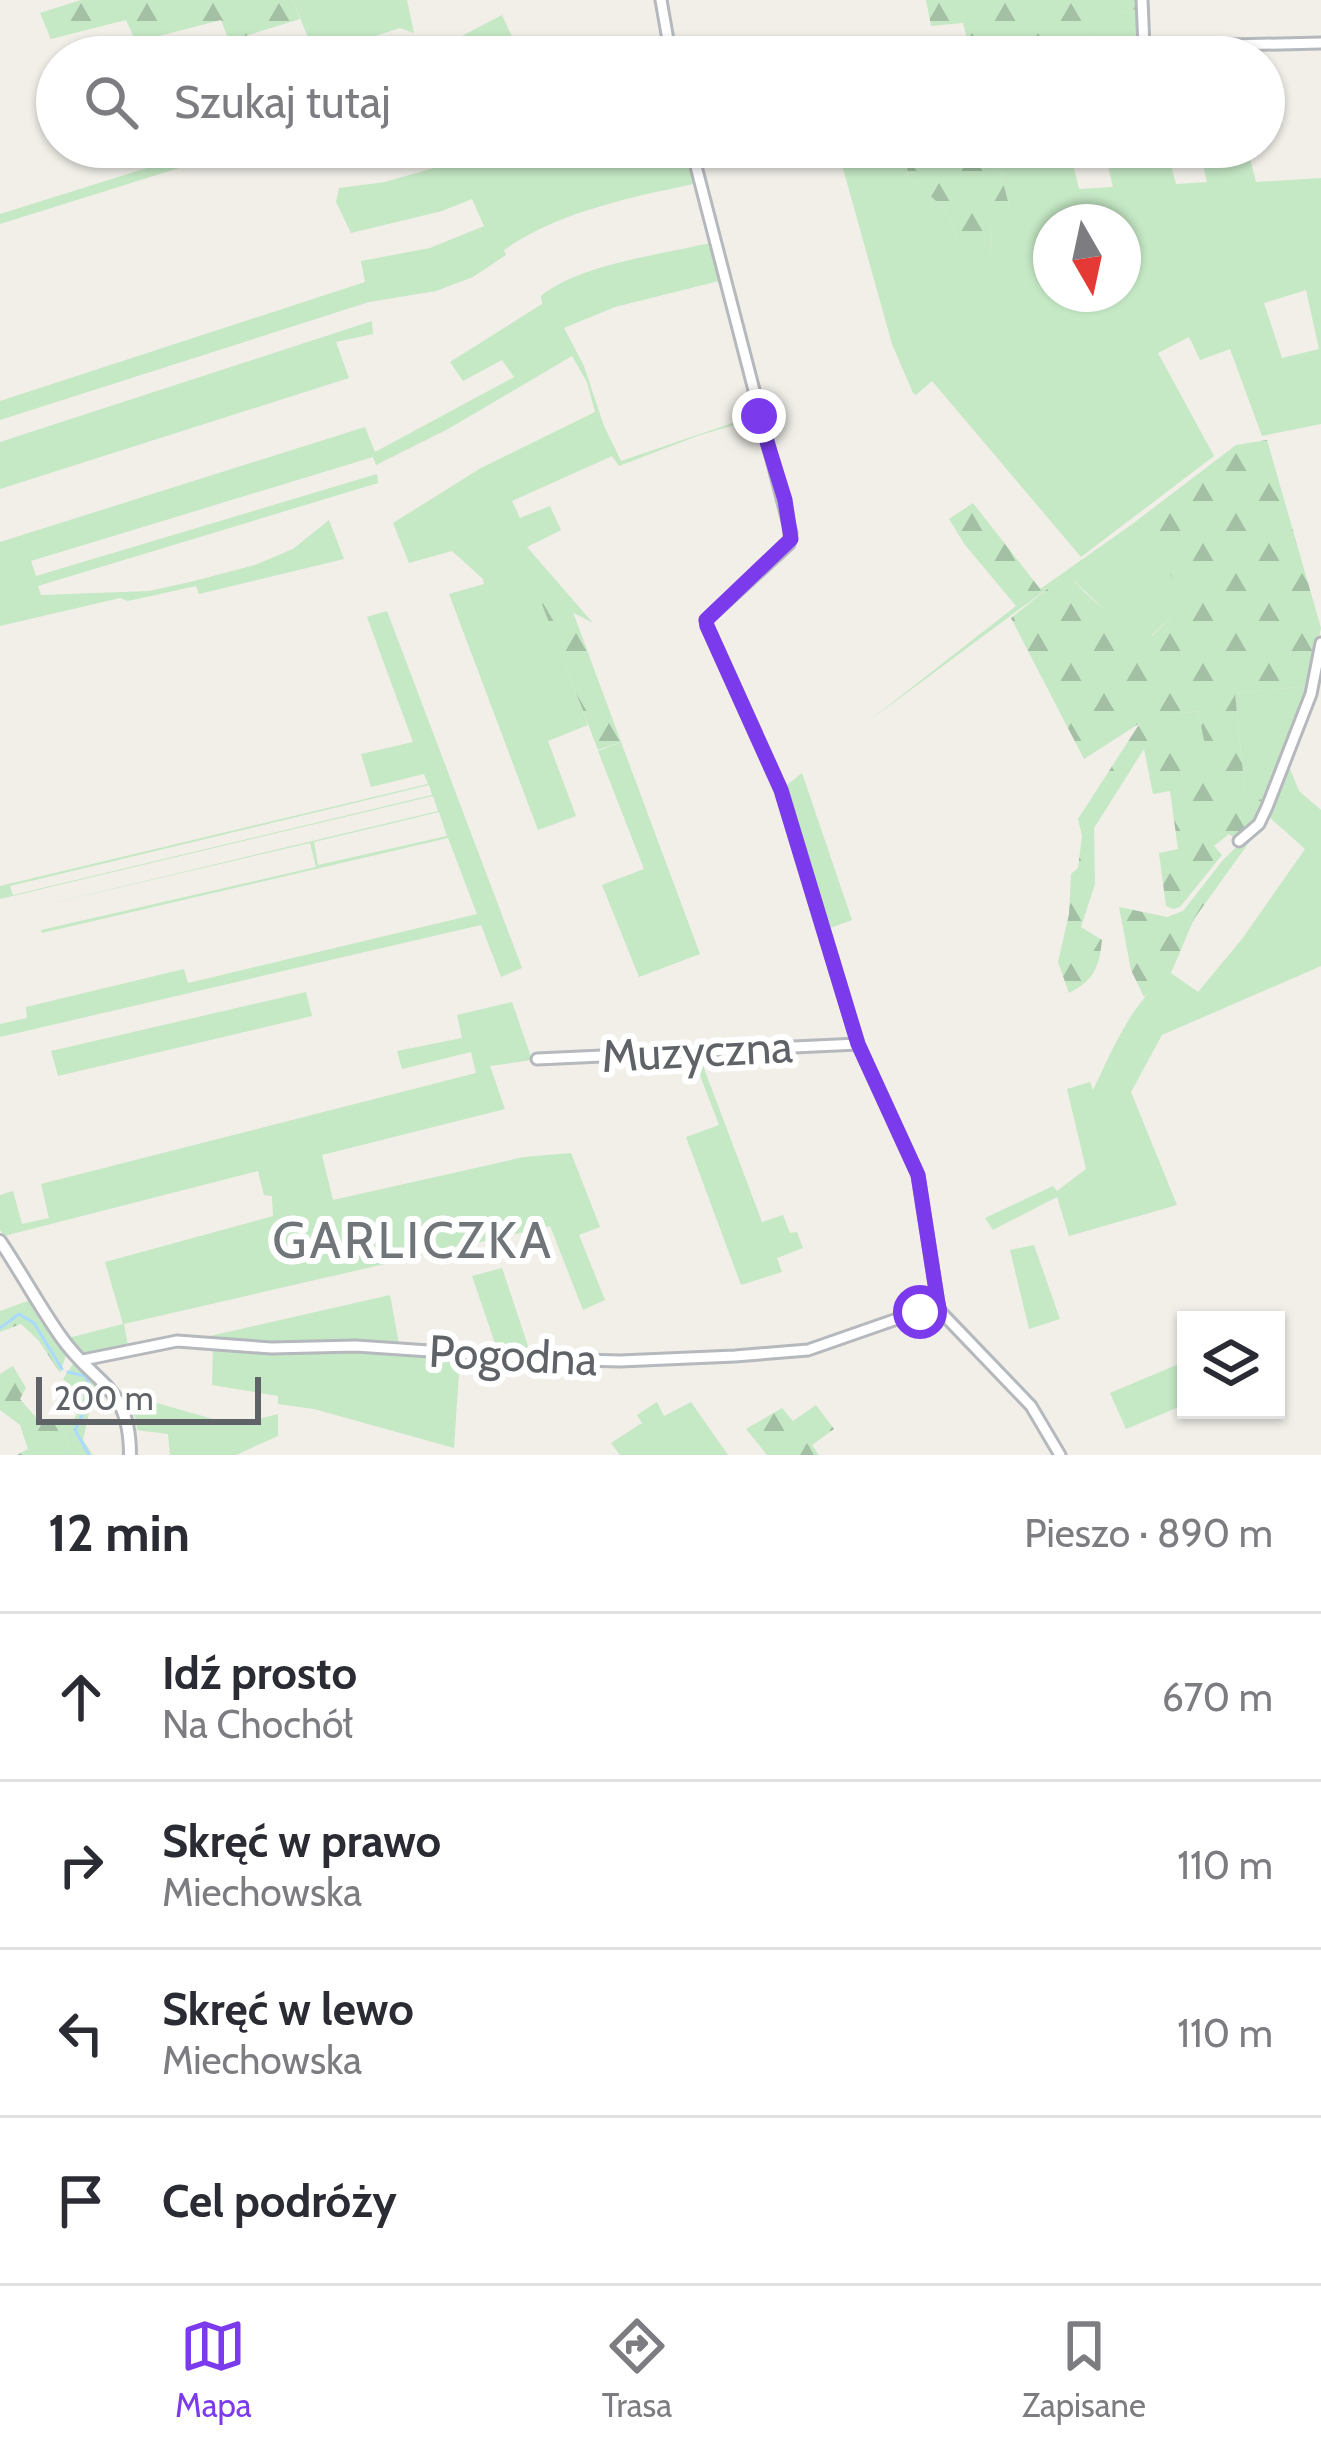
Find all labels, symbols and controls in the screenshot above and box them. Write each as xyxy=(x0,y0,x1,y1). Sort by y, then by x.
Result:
search box xyxy=(36,36,1285,168)
icon: search xyxy=(78,69,144,135)
text: Szukaj tutaj xyxy=(174,75,391,129)
north arrow xyxy=(1033,204,1141,312)
route end xyxy=(732,389,786,443)
street label: Muzyczna xyxy=(600,1019,794,1083)
district label: GARLICZKA xyxy=(272,1209,554,1271)
route start xyxy=(893,1285,947,1339)
map controls xyxy=(1177,1311,1285,1419)
button: layers xyxy=(1177,1311,1285,1419)
street label: Pogodna xyxy=(427,1324,599,1386)
scale bar xyxy=(36,1371,261,1424)
text: 200 m xyxy=(54,1378,154,1418)
text: 12 min xyxy=(48,1502,190,1564)
text: Pieszo · 890 m xyxy=(1024,1509,1273,1557)
text: Idź prosto xyxy=(162,1646,357,1700)
icon: ahead xyxy=(48,1664,114,1730)
text: 670 m xyxy=(1162,1673,1273,1721)
text: Na Chochół xyxy=(162,1700,353,1748)
text: Skręć w prawo xyxy=(162,1814,441,1868)
icon: right xyxy=(48,1832,114,1898)
text: 110 m xyxy=(1177,1841,1273,1889)
text: Miechowska xyxy=(162,1868,362,1916)
text: Skręć w lewo xyxy=(162,1982,414,2036)
icon: left xyxy=(48,2000,114,2066)
text: 110 m xyxy=(1177,2009,1273,2057)
text: Miechowska xyxy=(162,2036,362,2084)
icon: arrive xyxy=(48,2168,114,2234)
text: Cel podróży xyxy=(162,2174,397,2228)
tab: Mapa xyxy=(175,2313,252,2425)
tab: Trasa xyxy=(602,2313,672,2425)
tab: Zapisane xyxy=(1022,2313,1146,2425)

